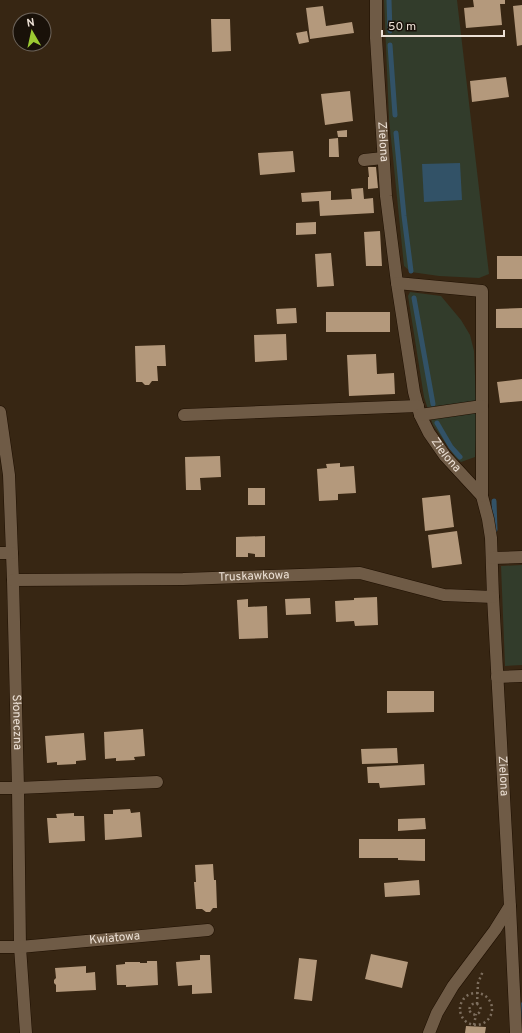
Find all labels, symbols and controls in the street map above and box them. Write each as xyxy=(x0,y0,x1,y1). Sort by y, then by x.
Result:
north arrow xyxy=(12,12,52,52)
scale bar xyxy=(382,12,504,38)
text: N xyxy=(26,16,36,31)
text: 50 m xyxy=(388,19,416,35)
street label: Zielona xyxy=(373,121,392,162)
street label: Zielona xyxy=(427,435,464,476)
street label: Truskawkowa xyxy=(218,567,290,586)
street label: Słoneczna xyxy=(8,694,25,750)
street label: Zielona xyxy=(494,755,512,797)
street label: Kwiatowa xyxy=(88,928,141,949)

